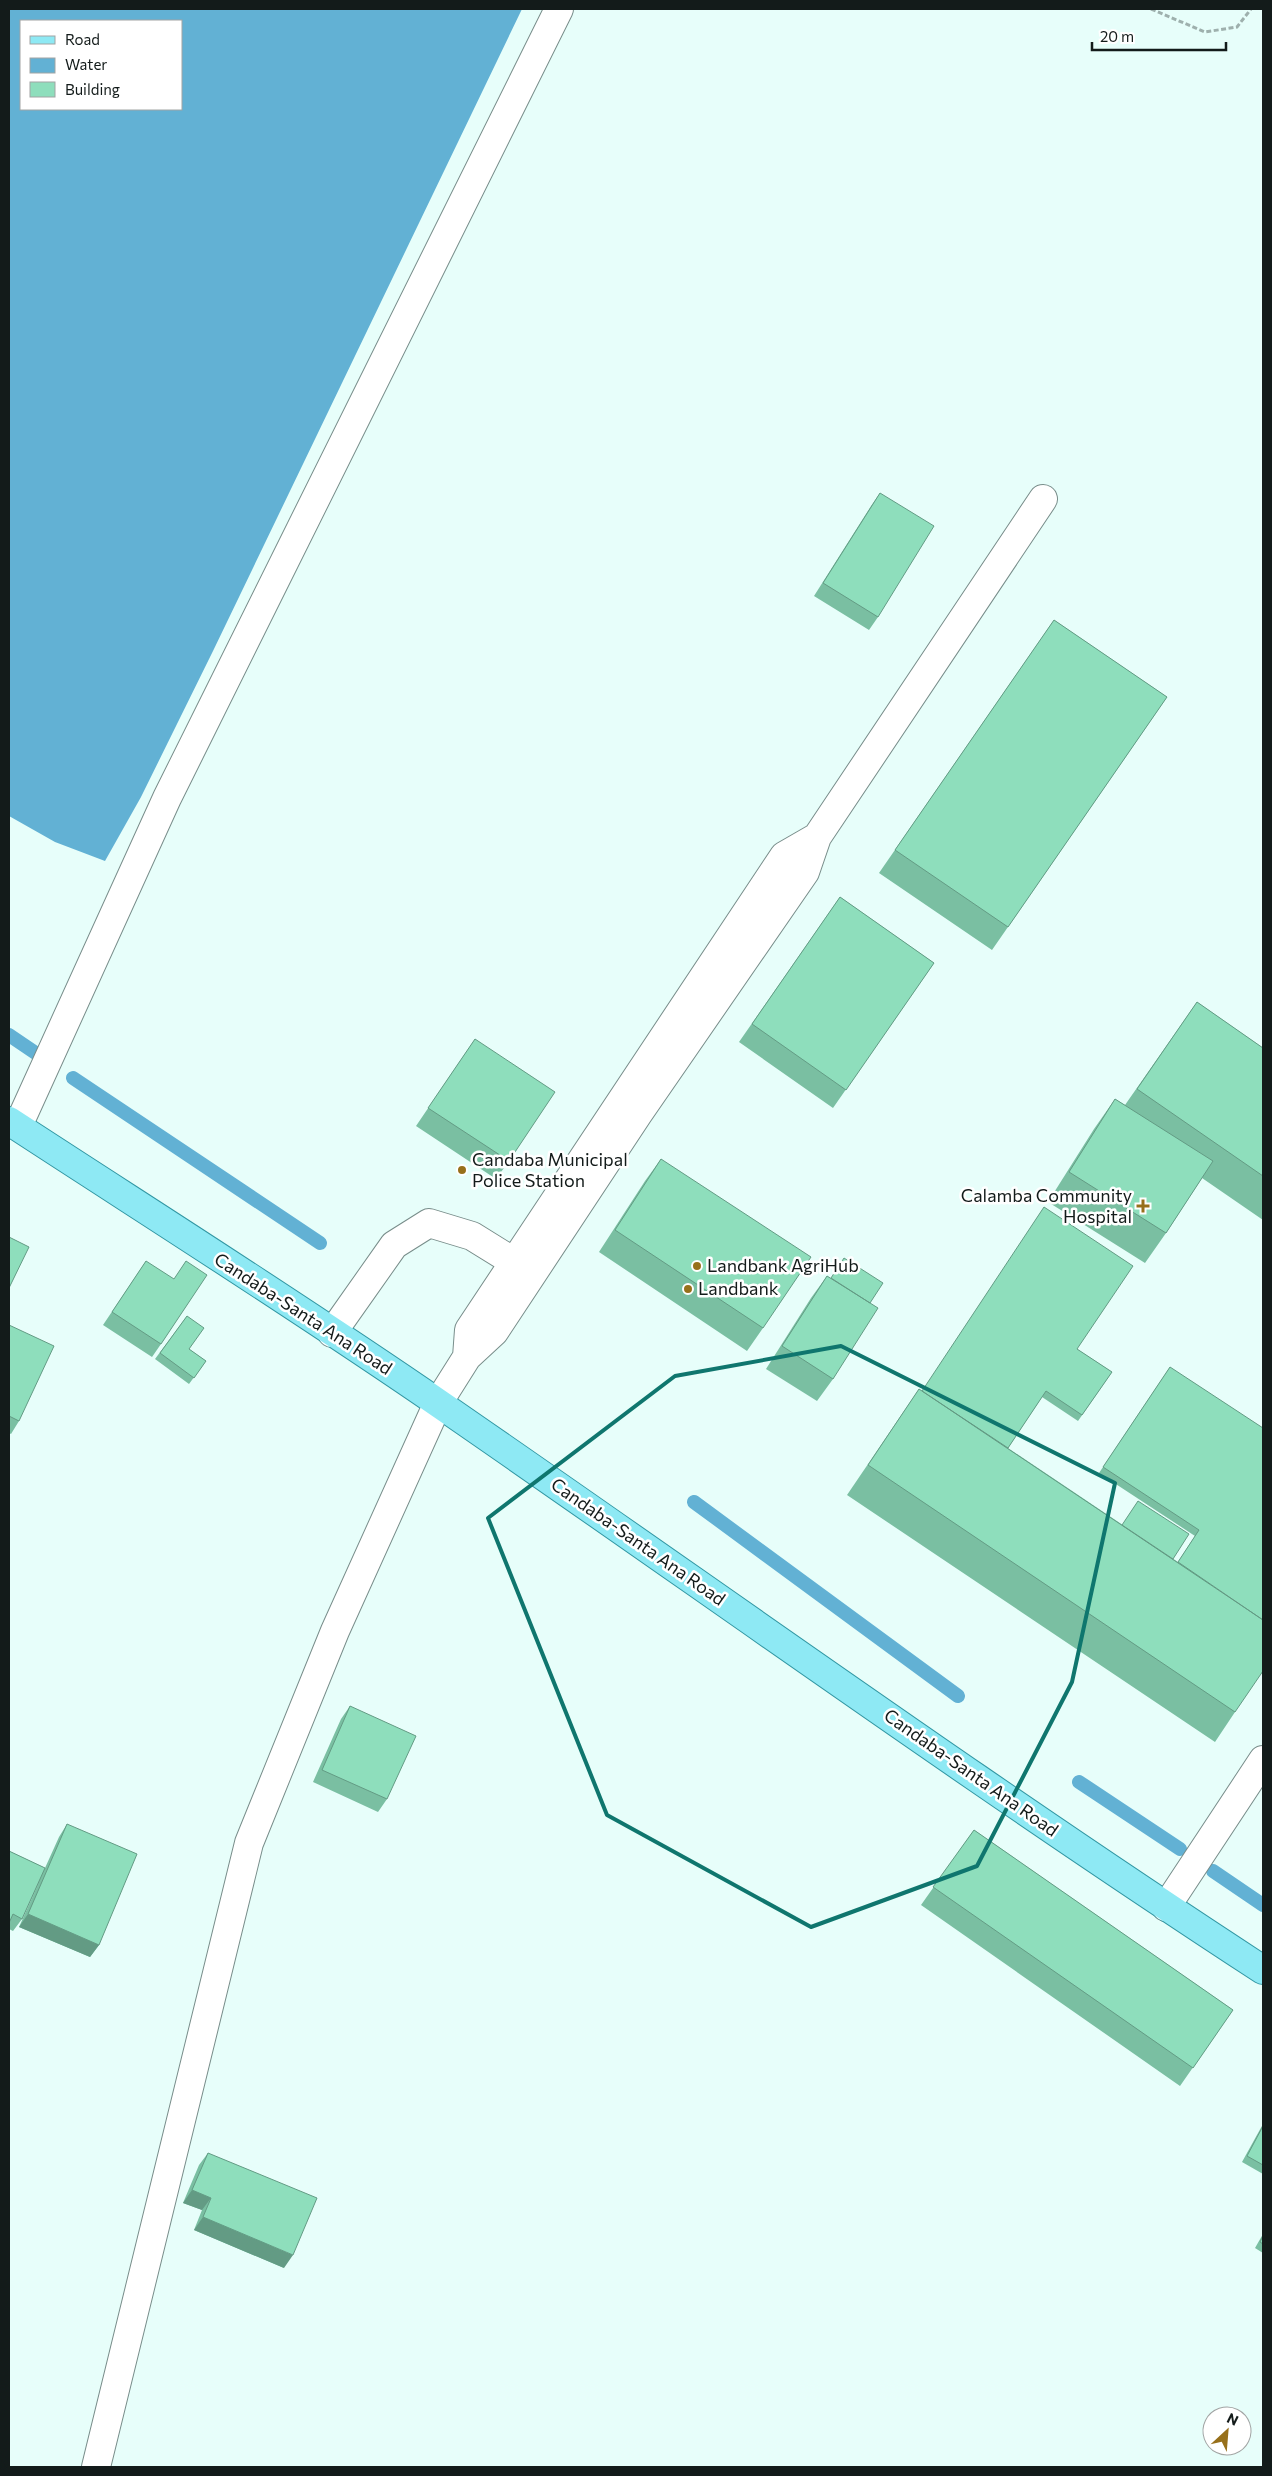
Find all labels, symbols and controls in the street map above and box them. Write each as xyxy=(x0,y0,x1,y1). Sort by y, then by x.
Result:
legend xyxy=(20,20,182,110)
scale bar xyxy=(1092,20,1226,52)
text: 20 m xyxy=(1100,27,1134,45)
text: Road xyxy=(65,30,100,48)
text: Water xyxy=(65,55,107,73)
text: Building xyxy=(65,80,120,98)
place label: Candaba Municipal Police Station xyxy=(472,1148,628,1191)
marker: Candaba Municipal Police Station xyxy=(456,1164,468,1176)
place label: Calamba Community Hospital xyxy=(961,1184,1132,1227)
marker: Calamba Community Hospital xyxy=(1136,1199,1150,1213)
street label: Candaba-Santa Ana Road xyxy=(210,1247,397,1379)
place label: Landbank AgriHub xyxy=(707,1254,859,1276)
marker: Landbank AgriHub xyxy=(691,1260,703,1272)
place label: Landbank xyxy=(698,1277,779,1299)
marker: Landbank xyxy=(682,1283,694,1295)
street label: Candaba-Santa Ana Road xyxy=(547,1473,730,1610)
street label: Candaba-Santa Ana Road xyxy=(880,1704,1063,1841)
north arrow xyxy=(1202,2406,1252,2456)
text: N xyxy=(1224,2409,1241,2429)

